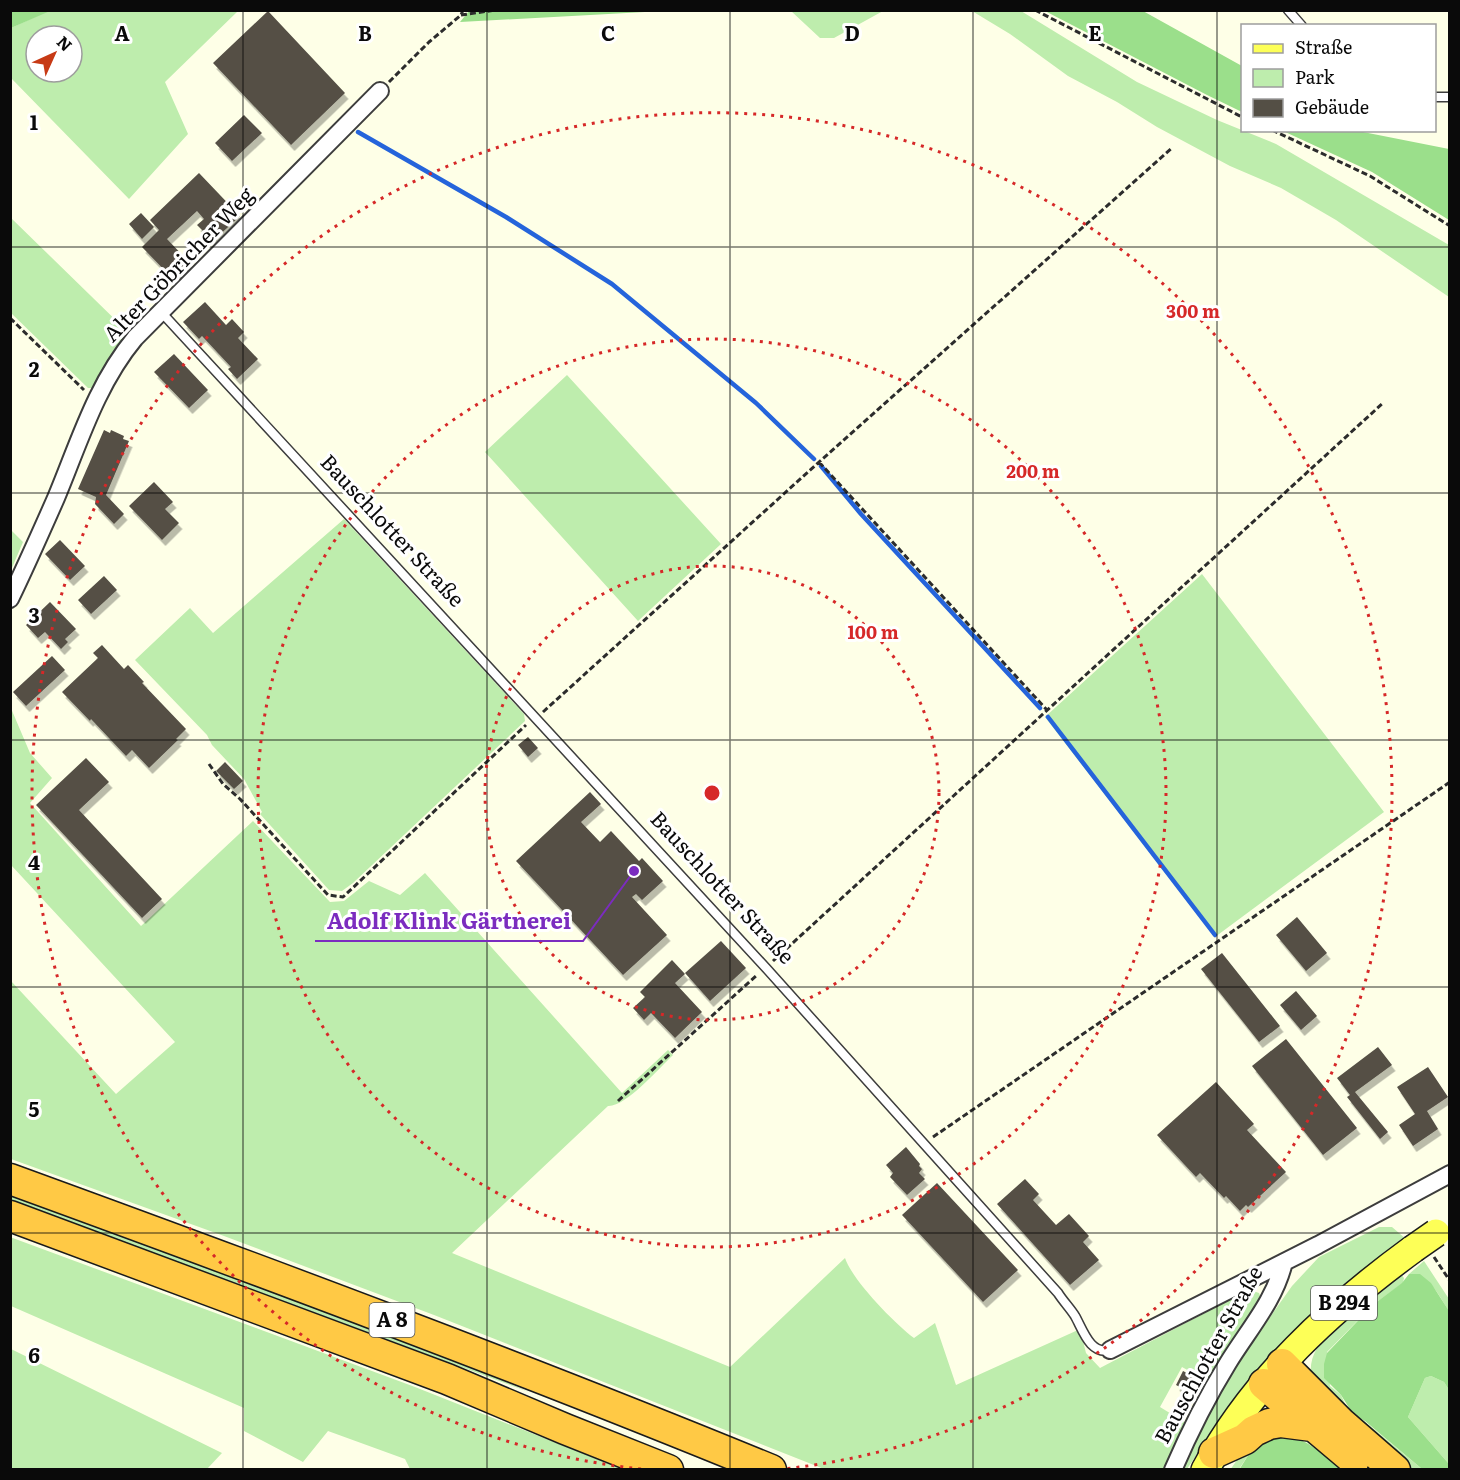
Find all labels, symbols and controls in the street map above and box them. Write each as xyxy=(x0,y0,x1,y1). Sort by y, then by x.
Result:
text: A xyxy=(114,17,130,47)
text: B xyxy=(358,17,372,47)
text: C xyxy=(601,17,615,47)
text: D xyxy=(844,17,860,47)
text: E xyxy=(1088,17,1102,47)
north arrow xyxy=(24,24,84,84)
legend xyxy=(1241,24,1436,132)
text: N xyxy=(52,29,79,56)
text: Straße xyxy=(1295,33,1352,60)
text: Park xyxy=(1295,63,1336,90)
text: Gebäude xyxy=(1295,93,1369,120)
text: 1 xyxy=(30,106,38,136)
street label: Alter Göbricher Weg xyxy=(95,179,260,348)
text: 300 m xyxy=(1166,297,1220,324)
text: 2 xyxy=(29,353,40,383)
street label: Bauschlotter Straße xyxy=(315,446,473,613)
text: 200 m xyxy=(1006,457,1060,484)
text: 3 xyxy=(28,599,40,629)
text: 100 m xyxy=(847,618,899,645)
centre of rings xyxy=(702,783,722,803)
street label: Bauschlotter Straße xyxy=(645,803,803,970)
text: 4 xyxy=(28,846,40,876)
callout: Adolf Klink Gärtnerei xyxy=(315,901,583,941)
text: Adolf Klink Gärtnerei xyxy=(327,903,571,936)
text: 5 xyxy=(29,1093,40,1123)
street label: Bauschlotter Straße xyxy=(1145,1259,1269,1448)
road number: B 294 xyxy=(1311,1286,1377,1320)
road number: A 8 xyxy=(370,1303,414,1337)
text: 6 xyxy=(28,1339,40,1369)

